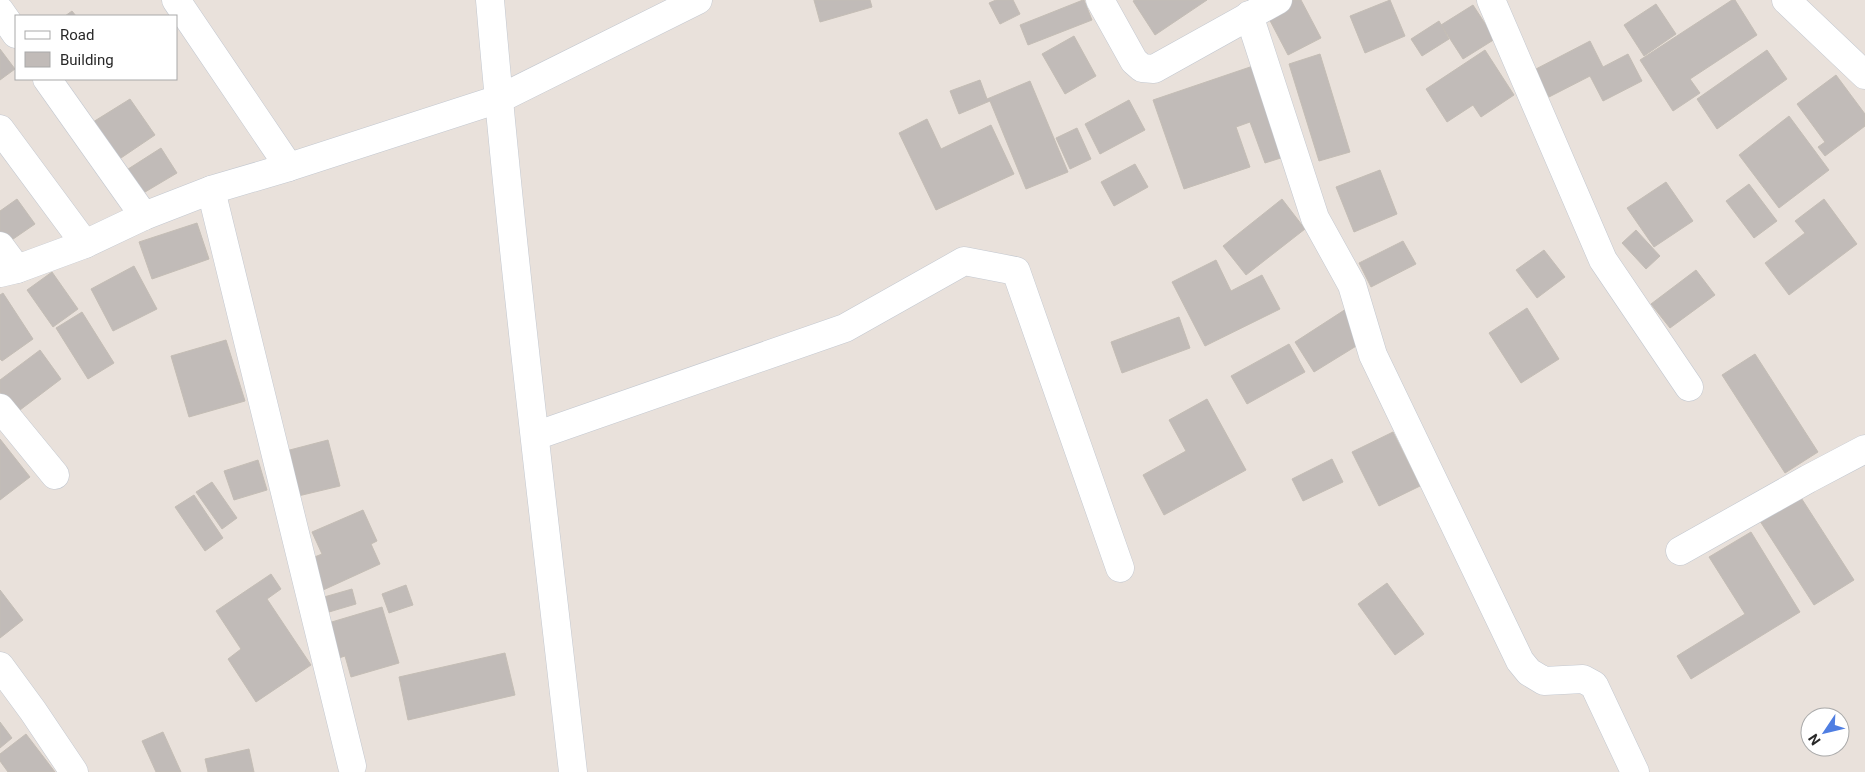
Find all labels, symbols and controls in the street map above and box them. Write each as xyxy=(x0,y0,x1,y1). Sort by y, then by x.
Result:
legend xyxy=(15,15,178,80)
text: Road xyxy=(60,26,94,44)
text: Building xyxy=(60,51,114,69)
north arrow xyxy=(1800,707,1850,757)
text: N xyxy=(1805,731,1824,748)

